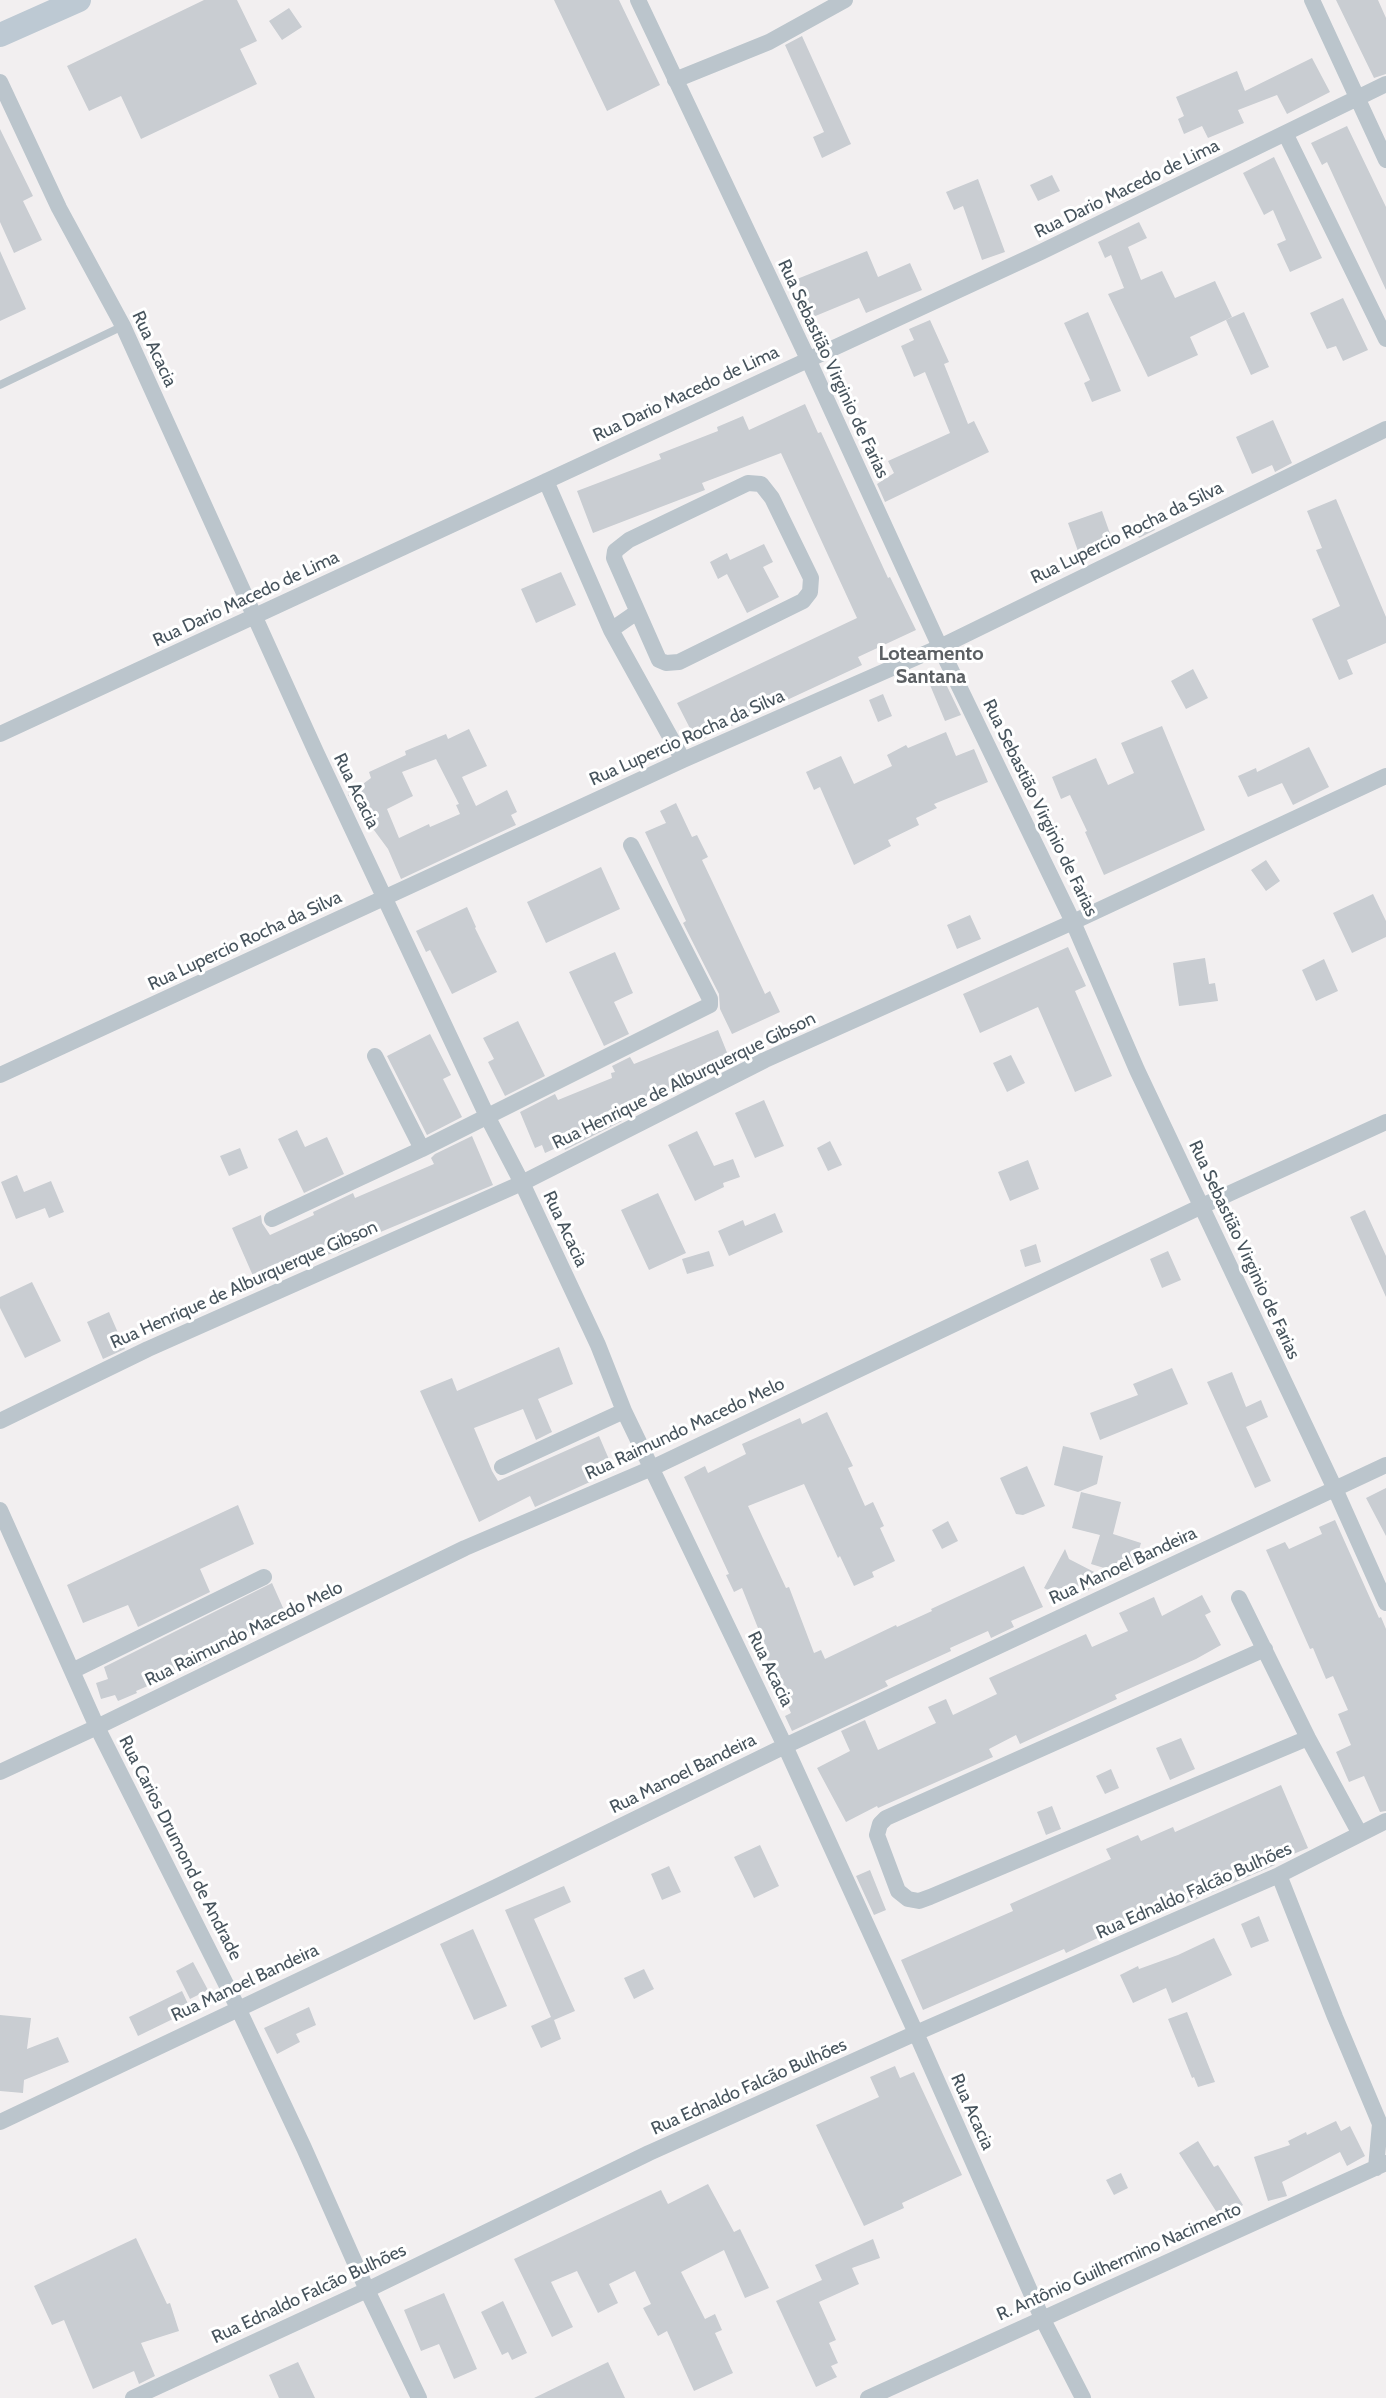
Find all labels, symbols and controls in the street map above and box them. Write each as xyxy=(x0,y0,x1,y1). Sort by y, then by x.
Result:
street label: Rua Dario Macedo de Lima xyxy=(1031,135,1223,243)
street label: Rua Sebastião Virginio de Farias xyxy=(773,256,893,482)
street label: Rua Acacia xyxy=(127,308,181,390)
street label: Rua Dario Macedo de Lima xyxy=(590,341,782,447)
street label: Rua Lupercio Rocha da Silva xyxy=(1027,477,1227,589)
street label: Rua Dario Macedo de Lima xyxy=(150,546,342,652)
district label: Loteamento Santana xyxy=(878,642,984,689)
street label: Rua Lupercio Rocha da Silva xyxy=(586,685,788,791)
street label: Rua Sebastião Virginio de Farias xyxy=(978,696,1102,920)
street label: Rua Acacia xyxy=(329,750,383,832)
street label: Rua Lupercio Rocha da Silva xyxy=(145,887,345,995)
street label: Rua Henrique de Alburquerque Gibson xyxy=(549,1008,819,1154)
street label: Rua Sebastião Virginio de Farias xyxy=(1184,1137,1304,1363)
street label: Rua Acacia xyxy=(538,1188,592,1270)
street label: Rua Henrique de Alburquerque Gibson xyxy=(107,1216,381,1354)
street label: Rua Raimundo Macedo Melo xyxy=(582,1373,788,1485)
street label: Rua Manoel Bandeira xyxy=(1046,1522,1200,1610)
street label: Rua Raimundo Macedo Melo xyxy=(142,1577,346,1691)
street label: Rua Acacia xyxy=(743,1628,797,1710)
street label: Rua Manoel Bandeira xyxy=(606,1729,760,1819)
street label: Rua Carios Drumond de Andrade xyxy=(114,1732,246,1964)
street label: Rua Ednaldo Falcão Bulhões xyxy=(1093,1838,1295,1944)
street label: Rua Manoel Bandeira xyxy=(168,1939,322,2027)
street label: Rua Ednaldo Falcão Bulhões xyxy=(648,2034,850,2140)
street label: Rua Acacia xyxy=(946,2071,998,2153)
street label: R. Antônio Guilhermino Nacimento xyxy=(994,2198,1244,2326)
street label: Rua Ednaldo Falcão Bulhões xyxy=(208,2239,410,2349)

